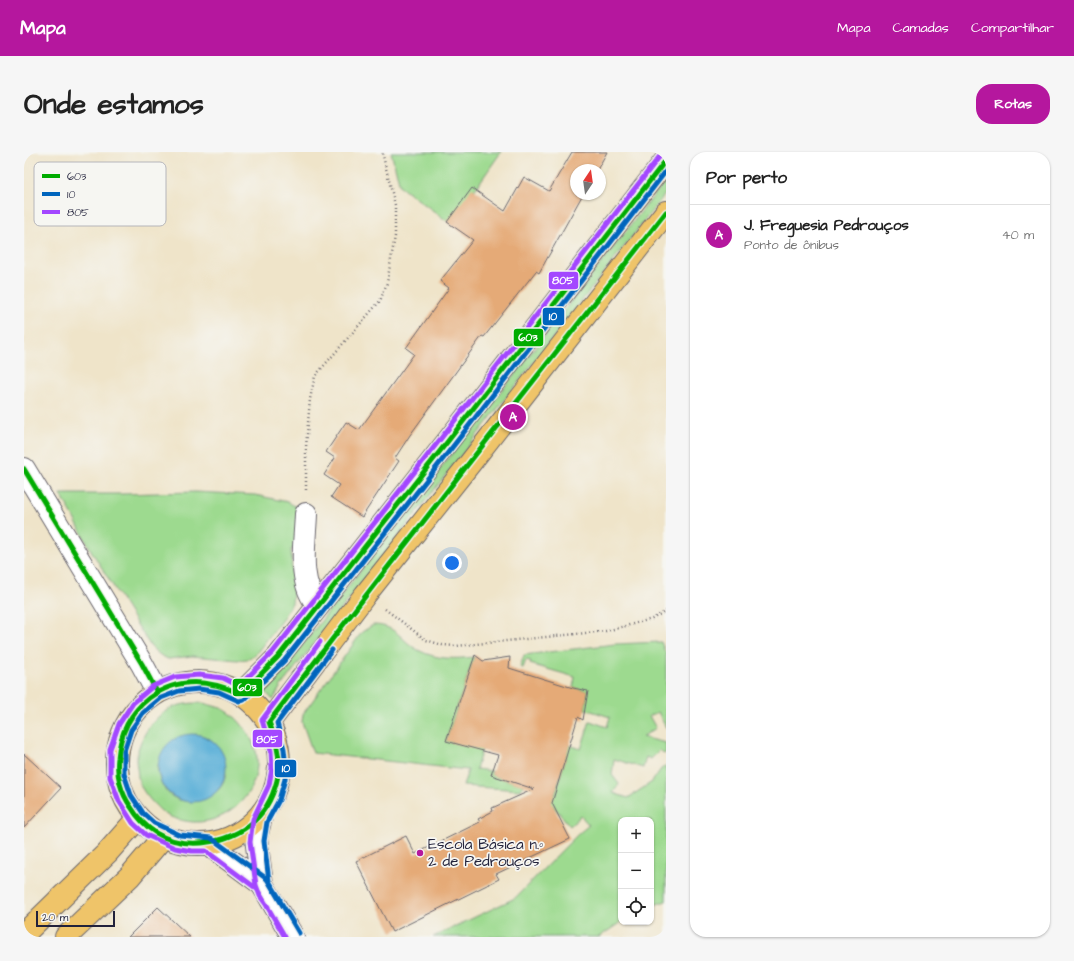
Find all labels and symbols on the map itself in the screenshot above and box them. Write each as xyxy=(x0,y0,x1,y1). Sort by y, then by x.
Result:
legend xyxy=(34,162,166,226)
north arrow xyxy=(570,164,606,200)
text: 603 xyxy=(67,169,87,184)
text: 10 xyxy=(67,187,75,202)
text: 805 xyxy=(67,205,89,220)
line badge: 805 xyxy=(548,271,579,290)
text: 805 xyxy=(552,273,574,288)
line badge: 10 xyxy=(542,307,565,326)
text: 10 xyxy=(549,309,557,324)
line badge: 603 xyxy=(513,328,544,347)
text: 603 xyxy=(518,330,538,345)
pin: A xyxy=(500,402,526,432)
your location xyxy=(442,553,462,573)
line badge: 603 xyxy=(232,678,263,697)
text: 603 xyxy=(237,680,257,695)
line badge: 805 xyxy=(252,729,283,748)
text: 805 xyxy=(256,732,278,747)
line badge: 10 xyxy=(274,759,297,778)
text: 10 xyxy=(282,761,290,776)
place label: Escola Básica n.º 2 de Pedrouços xyxy=(428,834,543,872)
marker: Escola Básica n.º 2 de Pedrouços xyxy=(415,848,425,858)
scale bar xyxy=(36,909,115,928)

